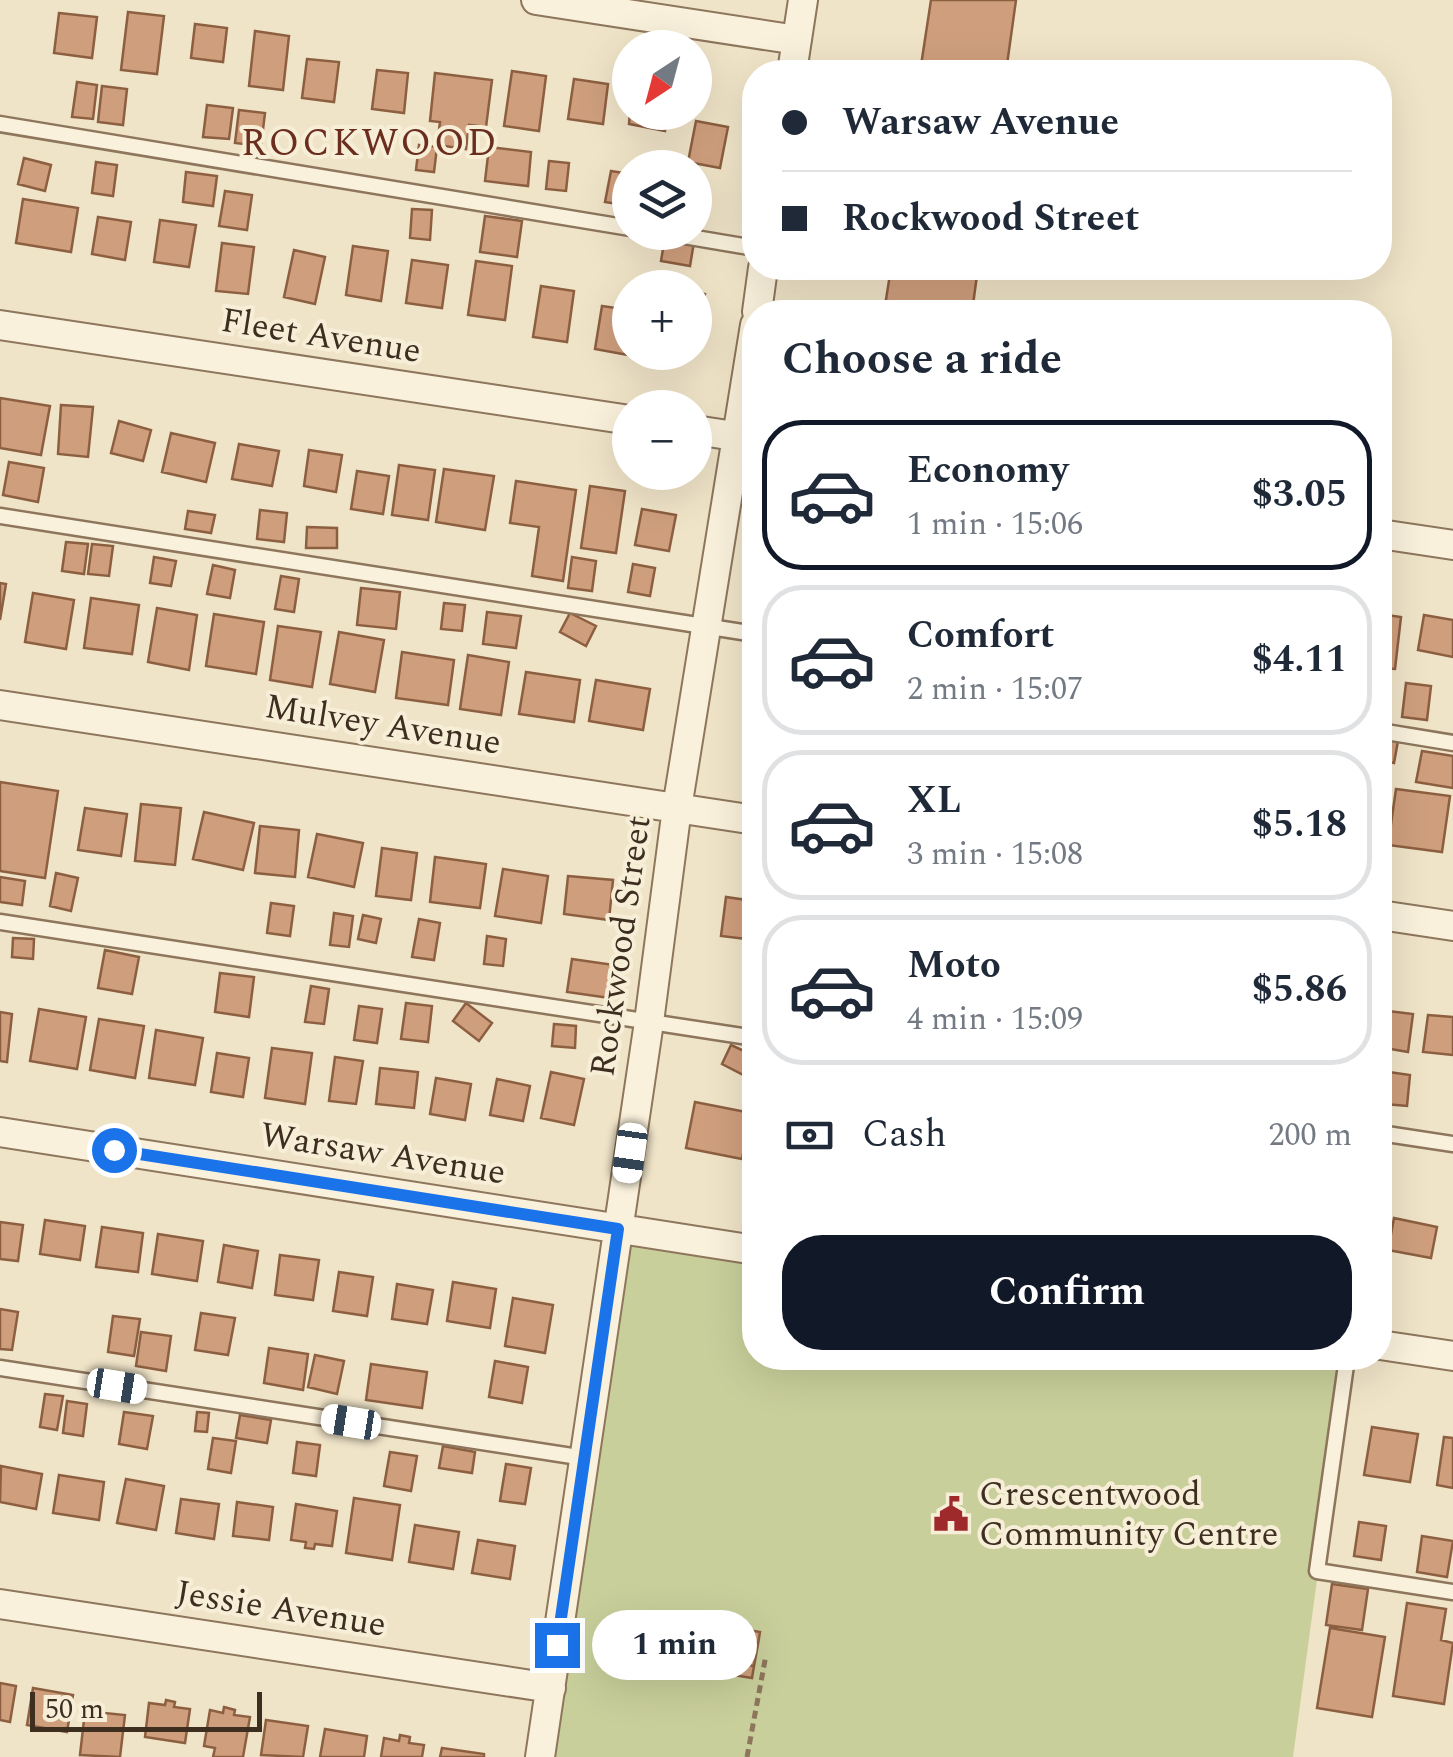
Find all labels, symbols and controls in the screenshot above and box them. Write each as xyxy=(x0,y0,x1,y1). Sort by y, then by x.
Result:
north arrow xyxy=(612,30,712,130)
map controls xyxy=(612,30,712,490)
text: Warsaw Avenue xyxy=(842,94,1119,152)
district label: ROCKWOOD xyxy=(241,115,499,173)
button: layers xyxy=(612,150,712,250)
text: Rockwood Street xyxy=(842,190,1139,248)
button: + xyxy=(612,270,712,370)
street label: Fleet Avenue xyxy=(217,294,425,378)
text: Choose a ride xyxy=(782,325,1062,394)
button: − xyxy=(612,390,712,490)
text: Economy xyxy=(907,442,1068,500)
icon: car xyxy=(787,450,877,540)
text: $3.05 xyxy=(1252,466,1347,524)
text: 1 min · 15:06 xyxy=(907,500,1083,549)
text: Comfort xyxy=(907,607,1054,665)
icon: car xyxy=(787,615,877,705)
text: $4.11 xyxy=(1252,631,1347,689)
text: 2 min · 15:07 xyxy=(907,665,1083,714)
street label: Mulvey Avenue xyxy=(261,680,505,770)
text: XL xyxy=(907,772,961,830)
icon: car xyxy=(787,780,877,870)
text: $5.18 xyxy=(1252,796,1347,854)
street label: Rockwood Street xyxy=(576,812,666,1080)
text: 3 min · 15:08 xyxy=(907,830,1083,879)
text: Moto xyxy=(907,937,1001,995)
icon: car xyxy=(787,945,877,1035)
text: $5.86 xyxy=(1252,961,1347,1019)
text: 4 min · 15:09 xyxy=(907,995,1083,1044)
text: Cash xyxy=(862,1106,947,1164)
street label: Warsaw Avenue xyxy=(257,1108,509,1200)
icon: cash xyxy=(782,1108,837,1163)
text: 200 m xyxy=(1268,1111,1352,1160)
car xyxy=(611,1121,649,1185)
route start xyxy=(92,1128,137,1173)
button: Confirm xyxy=(782,1235,1352,1350)
car xyxy=(85,1366,149,1406)
car xyxy=(319,1402,383,1442)
place label: Crescentwood Community Centre xyxy=(979,1468,1279,1561)
public building icon: Crescentwood Community Centre xyxy=(932,1495,970,1533)
street label: Jessie Avenue xyxy=(172,1566,390,1652)
callout: 1 min xyxy=(592,1610,757,1680)
text: 1 min xyxy=(632,1620,717,1669)
route end xyxy=(535,1623,580,1668)
scale bar xyxy=(30,1687,262,1732)
text: 50 m xyxy=(45,1688,104,1731)

